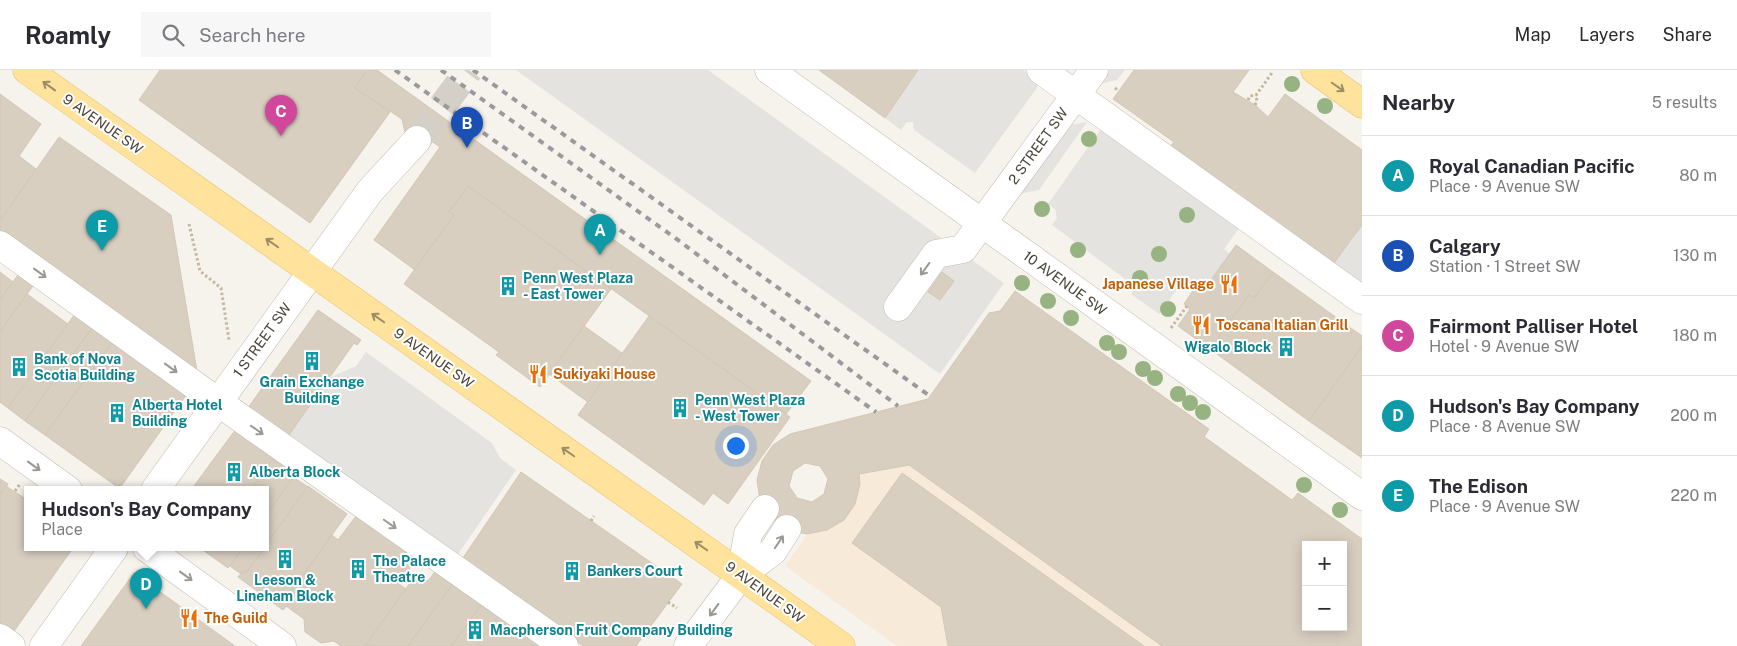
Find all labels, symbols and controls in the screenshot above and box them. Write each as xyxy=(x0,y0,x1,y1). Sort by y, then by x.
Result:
search box xyxy=(141,12,491,57)
text: Roamly xyxy=(25,21,111,49)
icon: search xyxy=(159,21,187,49)
text: Search here xyxy=(199,24,306,46)
text: Map xyxy=(1515,24,1551,45)
text: Layers xyxy=(1579,24,1635,45)
text: Share xyxy=(1663,24,1712,45)
one-way arrow xyxy=(42,81,56,91)
one-way arrow xyxy=(1331,82,1345,92)
text: Nearby xyxy=(1382,90,1455,115)
street label: 9 AVENUE SW xyxy=(60,91,146,158)
text: 5 results xyxy=(1652,93,1717,112)
pin: C xyxy=(265,95,297,136)
street label: 2 STREET SW xyxy=(1005,104,1071,187)
pin: B xyxy=(451,107,483,148)
text: Royal Canadian Pacific xyxy=(1429,155,1635,177)
text: A xyxy=(1392,166,1404,185)
text: 80 m xyxy=(1679,166,1717,185)
text: Place · 9 Avenue SW xyxy=(1429,177,1580,196)
pin: E xyxy=(86,210,118,251)
pin: A xyxy=(584,214,616,255)
text: Calgary xyxy=(1429,235,1501,257)
one-way arrow xyxy=(265,238,279,248)
text: B xyxy=(1393,246,1403,265)
text: 130 m xyxy=(1673,246,1717,265)
street label: 10 AVENUE SW xyxy=(1020,247,1110,319)
text: Station · 1 Street SW xyxy=(1429,257,1581,276)
one-way arrow xyxy=(920,262,930,276)
one-way arrow xyxy=(32,268,46,278)
place label: Penn West Plaza - East Tower xyxy=(523,270,633,302)
restaurant icon: Japanese Village xyxy=(1218,273,1240,295)
building icon: Penn West Plaza - East Tower xyxy=(497,275,519,297)
place label: Japanese Village xyxy=(1102,276,1214,292)
street label: 1 STREET SW xyxy=(230,299,295,380)
one-way arrow xyxy=(372,313,386,323)
restaurant icon: Toscana Italian Grill xyxy=(1190,314,1212,336)
text: Fairmont Palliser Hotel xyxy=(1429,315,1638,337)
place label: Toscana Italian Grill xyxy=(1216,317,1349,333)
street label: 9 AVENUE SW xyxy=(391,325,477,392)
text: C xyxy=(1392,326,1404,345)
text: 180 m xyxy=(1673,326,1717,345)
building icon: Wigalo Block xyxy=(1275,336,1297,358)
text: Hotel · 9 Avenue SW xyxy=(1429,337,1579,356)
place label: Wigalo Block xyxy=(1184,339,1271,355)
building icon: Grain Exchange Building xyxy=(301,350,323,372)
place label: Bank of Nova Scotia Building xyxy=(34,351,135,383)
building icon: Bank of Nova Scotia Building xyxy=(8,356,30,378)
one-way arrow xyxy=(164,363,178,373)
restaurant icon: Sukiyaki House xyxy=(527,363,549,385)
place label: Sukiyaki House xyxy=(553,366,656,382)
place label: Grain Exchange Building xyxy=(260,374,364,406)
place label: Penn West Plaza - West Tower xyxy=(695,392,805,424)
text: Hudson's Bay Company xyxy=(1429,395,1639,417)
place label: Alberta Hotel Building xyxy=(132,397,223,429)
building icon: Penn West Plaza - West Tower xyxy=(669,397,691,419)
building icon: Alberta Hotel Building xyxy=(106,402,128,424)
text: D xyxy=(1392,406,1404,425)
text: 200 m xyxy=(1670,406,1717,425)
text: Place · 8 Avenue SW xyxy=(1429,417,1580,436)
one-way arrow xyxy=(250,425,264,435)
your location xyxy=(723,433,749,459)
one-way arrow xyxy=(561,447,575,457)
one-way arrow xyxy=(27,461,41,471)
building icon: Alberta Block xyxy=(223,461,245,483)
place label: Alberta Block xyxy=(249,464,340,480)
text: The Edison xyxy=(1429,475,1528,497)
popup xyxy=(24,486,269,551)
text: E xyxy=(1393,486,1403,505)
text: 220 m xyxy=(1670,486,1717,505)
text: Place · 9 Avenue SW xyxy=(1429,497,1580,516)
text: Hudson's Bay Company xyxy=(41,498,252,520)
one-way arrow xyxy=(383,519,397,529)
text: Place xyxy=(41,520,83,539)
one-way arrow xyxy=(773,535,784,549)
one-way arrow xyxy=(694,541,708,551)
map controls xyxy=(1302,541,1347,631)
button: + xyxy=(1302,541,1347,586)
building icon: Leeson & Lineham Block xyxy=(274,548,296,570)
place label: The Palace Theatre xyxy=(373,553,446,585)
building icon: The Palace Theatre xyxy=(347,558,369,580)
street label: 9 AVENUE SW xyxy=(722,558,808,626)
building icon: Bankers Court xyxy=(561,560,583,582)
place label: Bankers Court xyxy=(587,563,683,579)
pin: D xyxy=(130,568,162,609)
one-way arrow xyxy=(179,571,193,581)
place label: Leeson & Lineham Block xyxy=(236,572,334,604)
button: − xyxy=(1302,586,1347,631)
one-way arrow xyxy=(709,603,719,617)
restaurant icon: The Guild xyxy=(178,607,200,629)
place label: The Guild xyxy=(204,610,268,626)
building icon: Macpherson Fruit Company Building xyxy=(464,619,486,641)
place label: Macpherson Fruit Company Building xyxy=(490,622,733,638)

